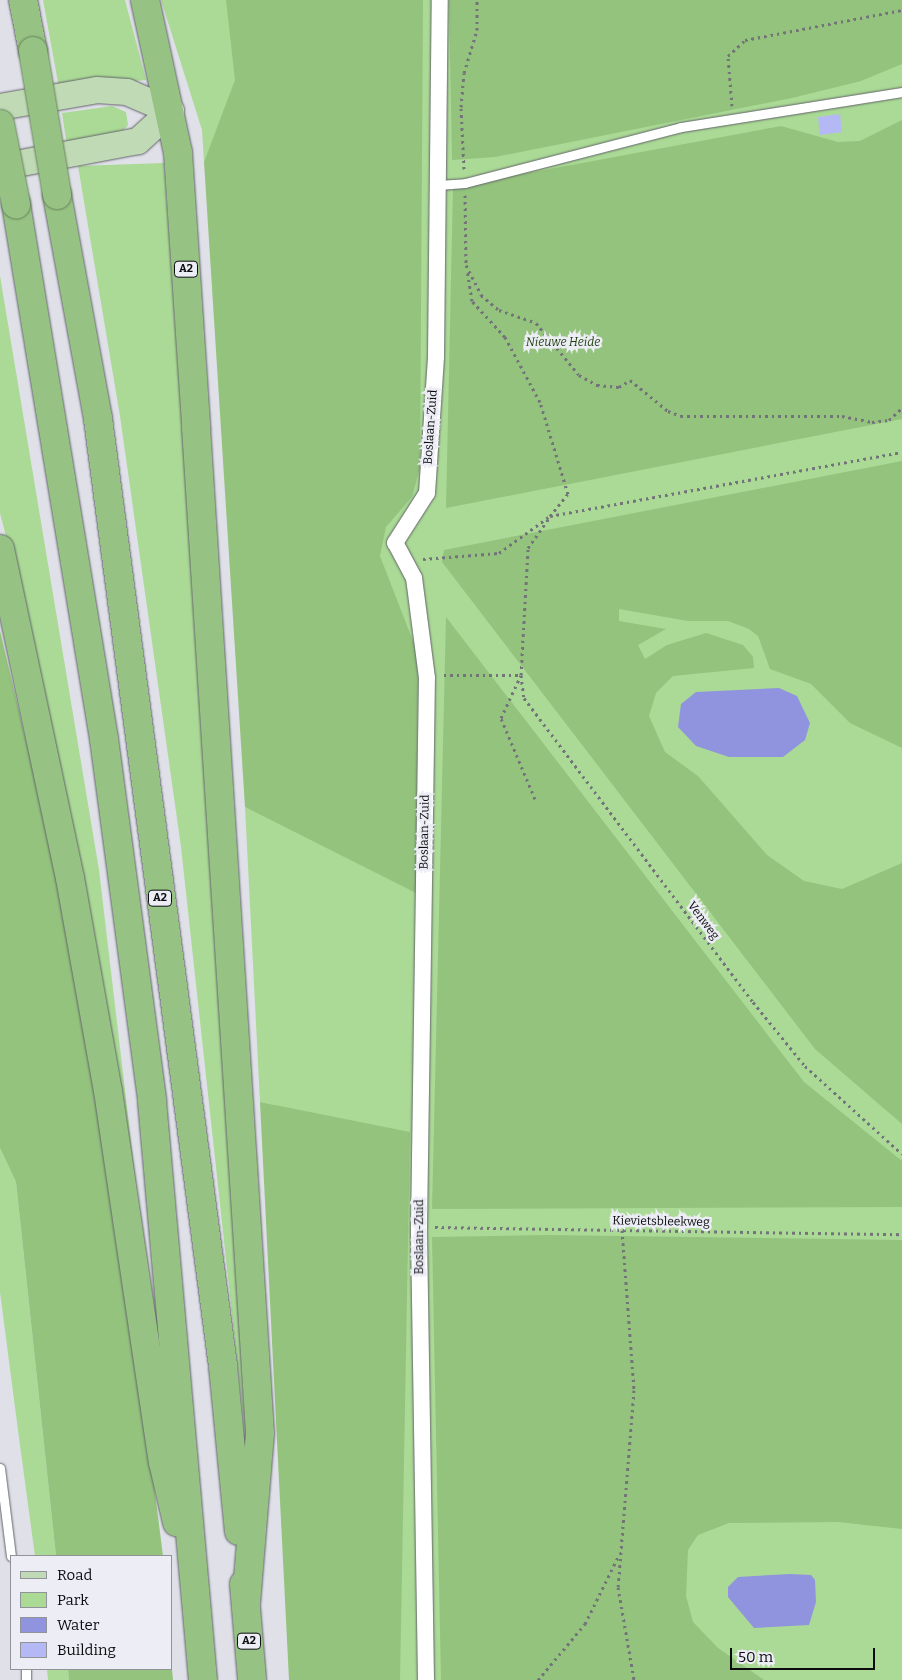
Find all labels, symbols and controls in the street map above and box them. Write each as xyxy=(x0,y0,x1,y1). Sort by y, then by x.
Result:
road number: A2 xyxy=(174,260,198,278)
park label: Nieuwe Heide xyxy=(526,336,600,350)
street label: Boslaan-Zuid xyxy=(421,389,441,465)
street label: Boslaan-Zuid xyxy=(417,794,433,870)
road number: A2 xyxy=(148,890,172,906)
street label: Venweg xyxy=(684,899,722,943)
street label: Boslaan-Zuid xyxy=(413,1199,427,1275)
street label: Kievietsbleekweg xyxy=(612,1214,710,1230)
legend xyxy=(10,1555,172,1670)
text: Road xyxy=(57,1566,92,1584)
text: Park xyxy=(57,1591,89,1609)
text: Water xyxy=(57,1616,99,1634)
road number: A2 xyxy=(236,1632,262,1650)
scale bar xyxy=(732,1638,877,1670)
text: Building xyxy=(57,1641,116,1659)
text: 50 m xyxy=(738,1648,773,1666)

